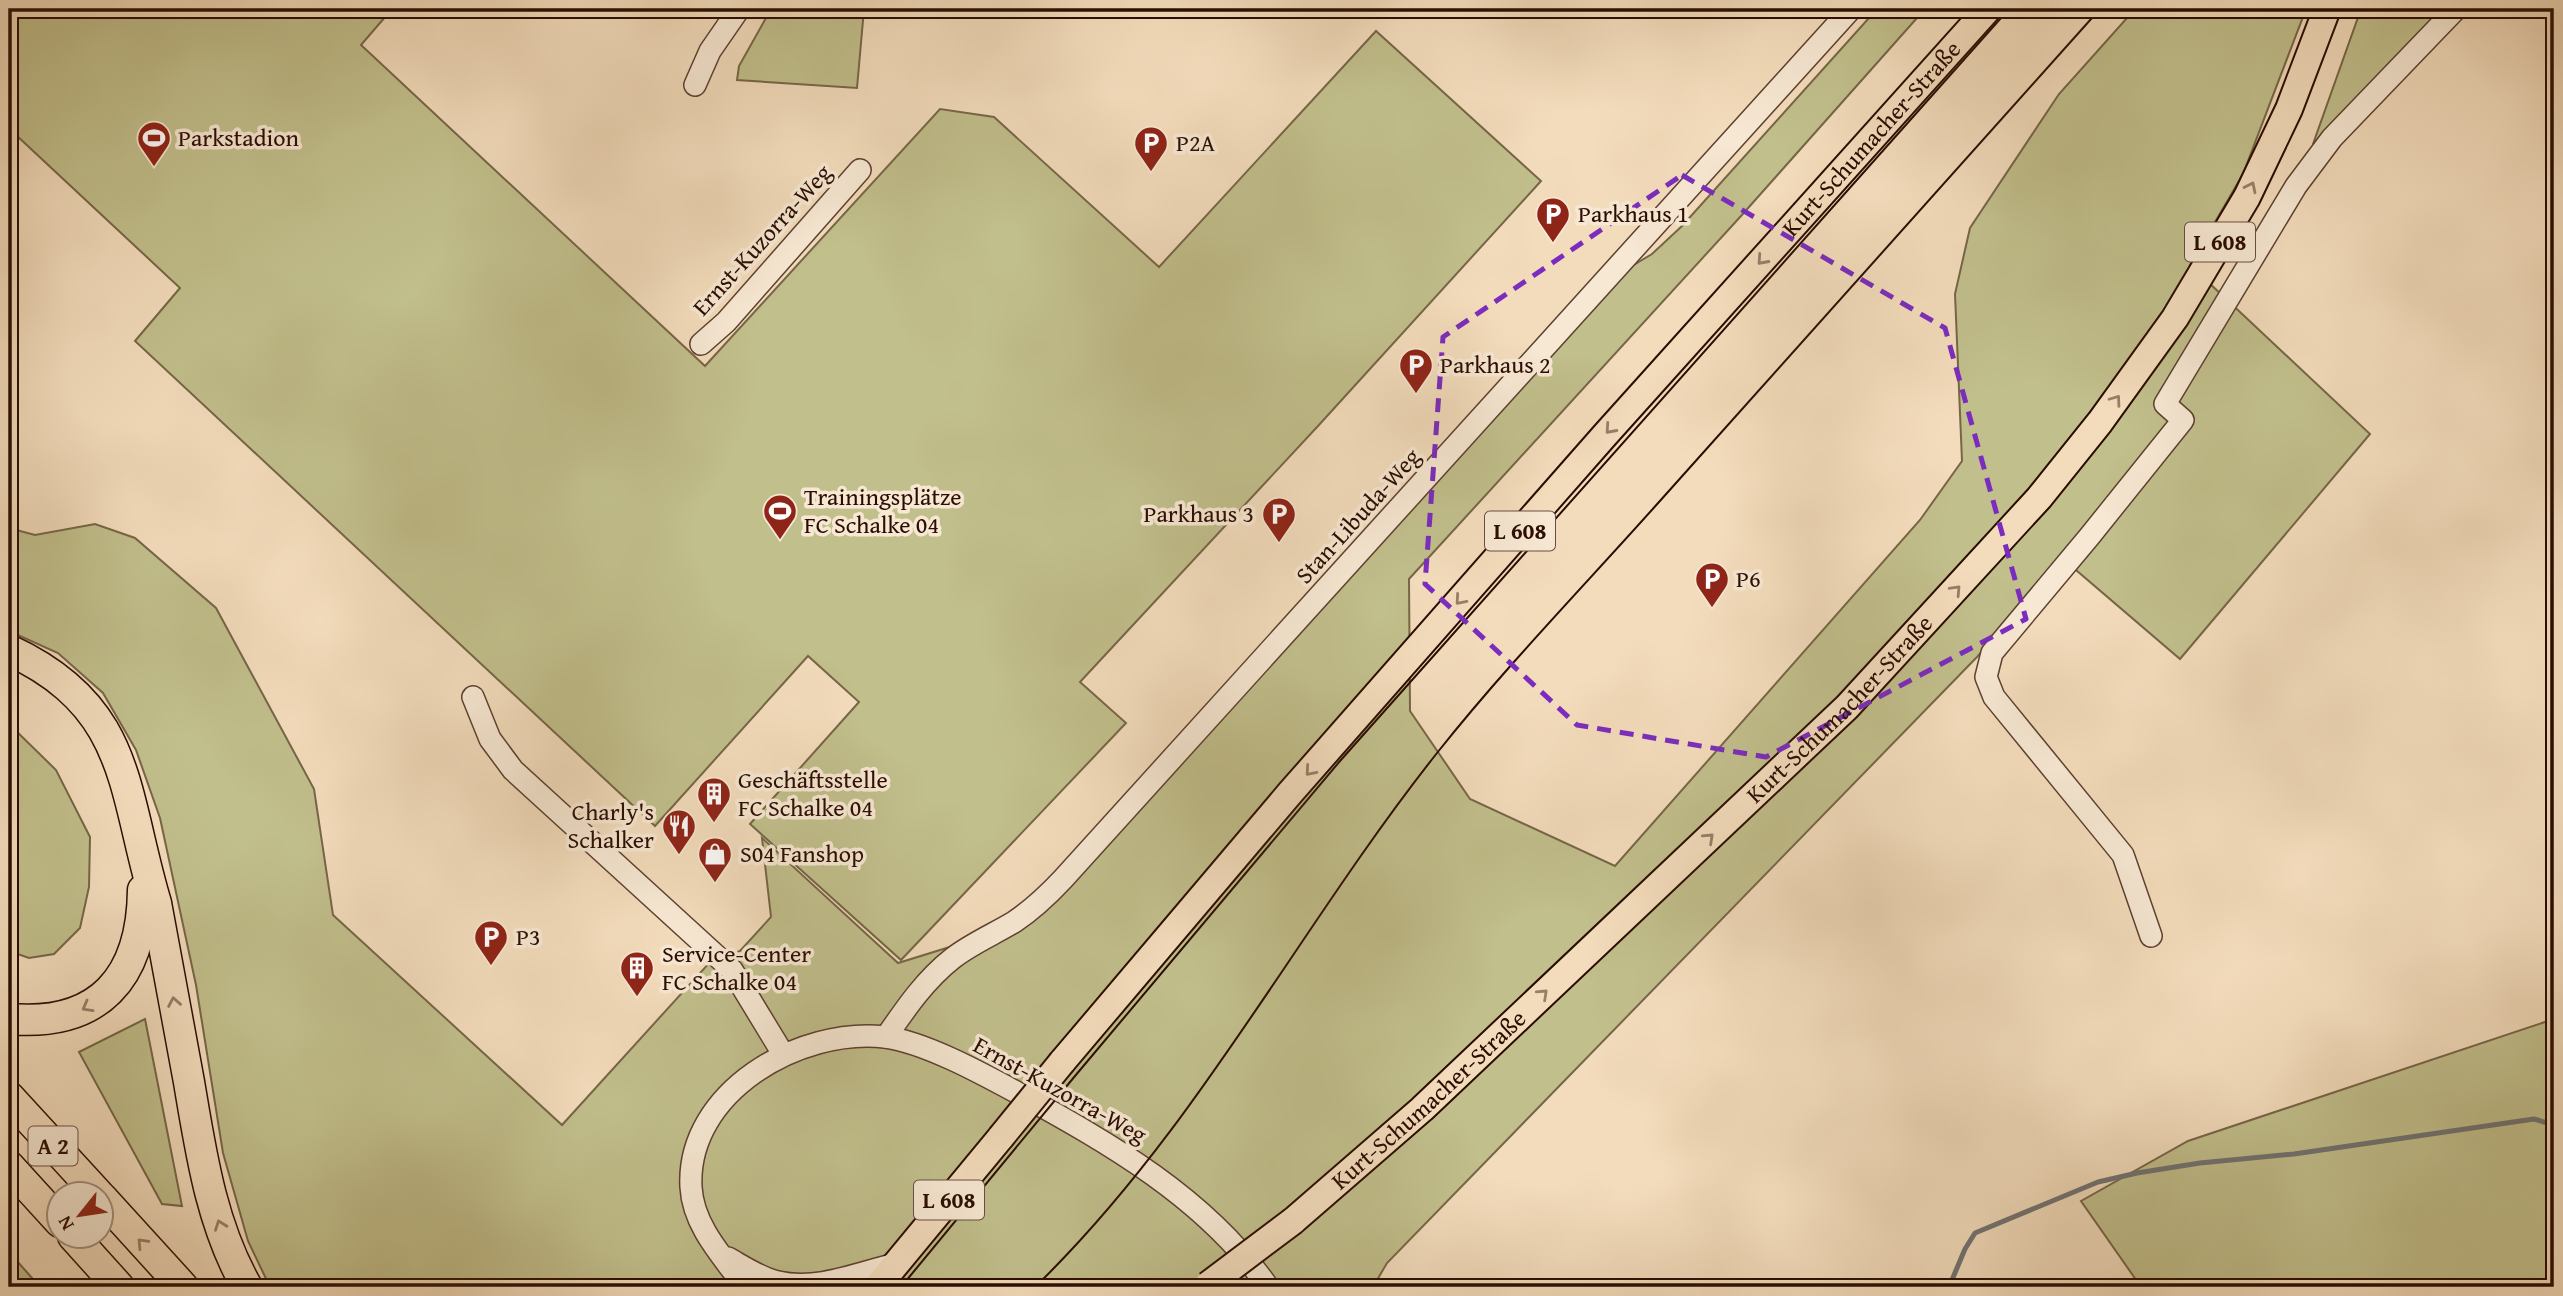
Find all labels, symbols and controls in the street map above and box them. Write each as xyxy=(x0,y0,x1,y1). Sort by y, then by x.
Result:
street label: Kurt-Schumacher-Straße xyxy=(1773,33,1969,244)
sports icon: Parkstadion xyxy=(135,119,173,168)
place label: Parkstadion xyxy=(178,120,299,155)
parking icon: P2A xyxy=(1132,124,1170,173)
place label: P2A xyxy=(1176,125,1215,160)
street label: Ernst-Kuzorra-Weg xyxy=(684,156,839,323)
one-way arrow xyxy=(2243,182,2257,195)
parking icon: Parkhaus 1 xyxy=(1534,195,1572,244)
place label: Parkhaus 1 xyxy=(1578,196,1689,231)
road number: L 608 xyxy=(2185,222,2255,262)
one-way arrow xyxy=(1758,252,1771,265)
parking icon: Parkhaus 2 xyxy=(1397,346,1435,395)
place label: Parkhaus 2 xyxy=(1440,347,1551,382)
one-way arrow xyxy=(2108,395,2120,408)
one-way arrow xyxy=(1606,421,1618,434)
street label: Stan-Libuda-Weg xyxy=(1287,440,1428,591)
place label: Trainingsplätze FC Schalke 04 xyxy=(804,479,962,542)
sports icon: Trainingsplätze FC Schalke 04 xyxy=(761,492,799,541)
parking icon: Parkhaus 3 xyxy=(1260,495,1298,544)
place label: Parkhaus 3 xyxy=(1144,496,1254,531)
road number: L 608 xyxy=(1485,512,1555,551)
parking icon: P6 xyxy=(1693,560,1731,609)
place label: P6 xyxy=(1736,561,1760,596)
one-way arrow xyxy=(1947,585,1960,598)
one-way arrow xyxy=(1456,591,1468,604)
street label: Kurt-Schumacher-Straße xyxy=(1738,607,1940,811)
place label: Geschäftsstelle FC Schalke 04 xyxy=(738,762,888,825)
one-way arrow xyxy=(1306,762,1318,775)
building icon: Geschäftsstelle FC Schalke 04 xyxy=(695,775,733,824)
place label: Charly's Schalker xyxy=(568,794,654,857)
restaurant icon: Charly's Schalker xyxy=(660,807,698,856)
one-way arrow xyxy=(1701,834,1714,846)
shop icon: S04 Fanshop xyxy=(696,835,734,884)
place label: S04 Fanshop xyxy=(740,836,864,871)
parking icon: P3 xyxy=(472,918,510,967)
place label: P3 xyxy=(516,919,540,954)
place label: Service-Center FC Schalke 04 xyxy=(662,936,811,999)
building icon: Service-Center FC Schalke 04 xyxy=(618,949,656,998)
one-way arrow xyxy=(1535,990,1548,1003)
one-way arrow xyxy=(167,996,182,1008)
one-way arrow xyxy=(81,999,94,1013)
street label: Kurt-Schumacher-Straße xyxy=(1323,1001,1534,1197)
street label: Ernst-Kuzorra-Weg xyxy=(967,1027,1153,1152)
road number: A 2 xyxy=(28,1126,78,1166)
north arrow xyxy=(46,1180,116,1250)
road number: L 608 xyxy=(914,1180,984,1219)
text: N xyxy=(50,1211,81,1236)
one-way arrow xyxy=(214,1219,228,1231)
one-way arrow xyxy=(138,1238,151,1251)

